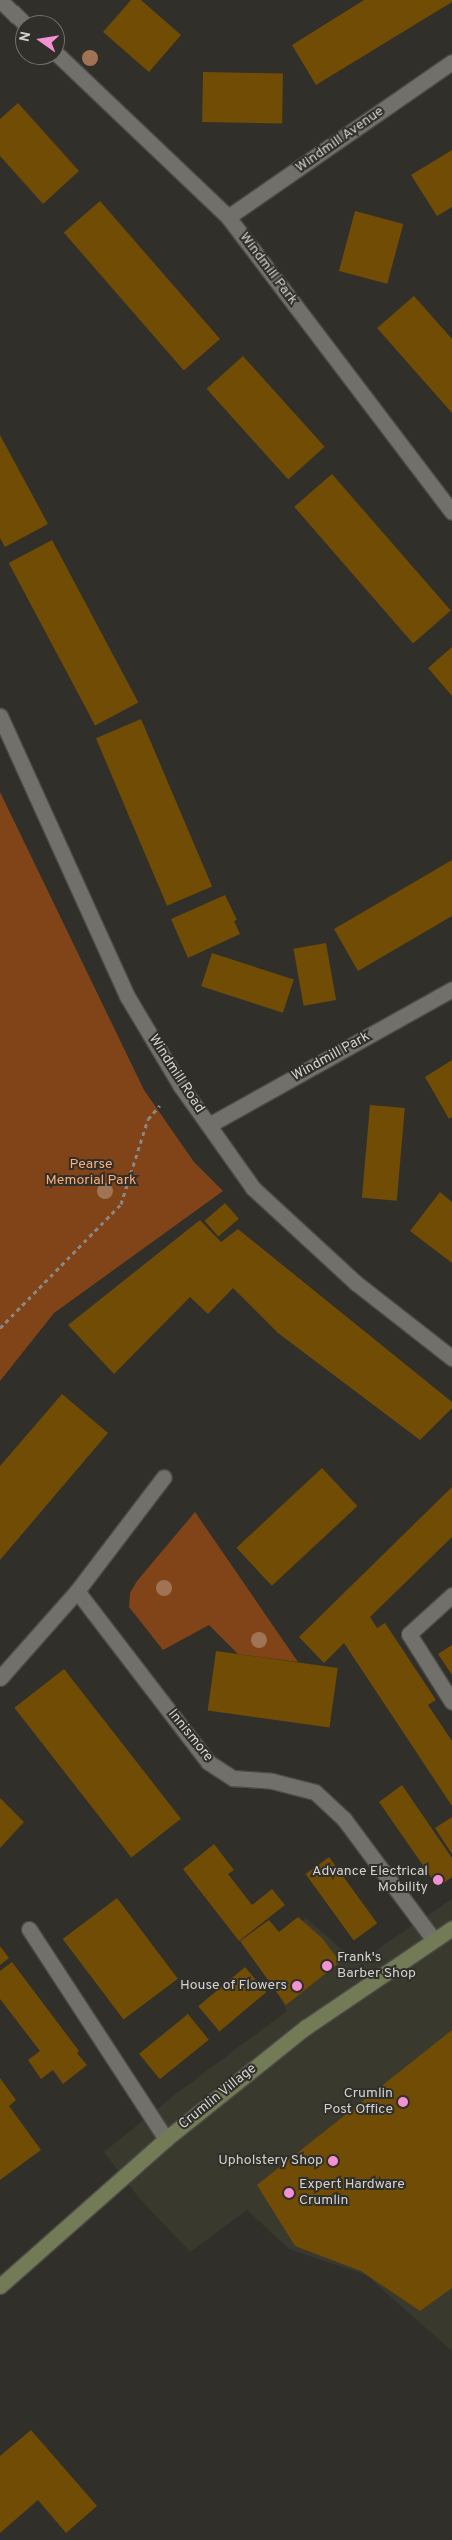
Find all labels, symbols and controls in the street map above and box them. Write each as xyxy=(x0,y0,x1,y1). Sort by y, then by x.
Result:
north arrow xyxy=(15,15,65,65)
text: N xyxy=(16,30,35,44)
street label: Windmill Avenue xyxy=(293,103,387,177)
street label: Windmill Park xyxy=(235,230,301,308)
street label: Windmill Park xyxy=(289,1029,373,1085)
street label: Windmill Road xyxy=(145,1032,207,1116)
park label: Pearse Memorial Park xyxy=(46,1157,136,1190)
street label: Innismore xyxy=(164,1706,216,1766)
place label: Advance Electrical Mobility xyxy=(312,1864,428,1896)
marker: Advance Electrical Mobility xyxy=(432,1874,444,1886)
place label: Frank's Barber Shop xyxy=(337,1950,416,1982)
marker: Frank's Barber Shop xyxy=(321,1960,333,1972)
place label: House of Flowers xyxy=(180,1978,287,1994)
marker: House of Flowers xyxy=(291,1980,303,1992)
street label: Crumlin Village xyxy=(176,2060,260,2134)
place label: Crumlin Post Office xyxy=(324,2086,393,2118)
marker: Crumlin Post Office xyxy=(397,2096,409,2108)
place label: Upholstery Shop xyxy=(218,2153,323,2169)
marker: Upholstery Shop xyxy=(327,2155,339,2167)
place label: Expert Hardware Crumlin xyxy=(299,2177,405,2210)
marker: Expert Hardware Crumlin xyxy=(283,2187,295,2199)

